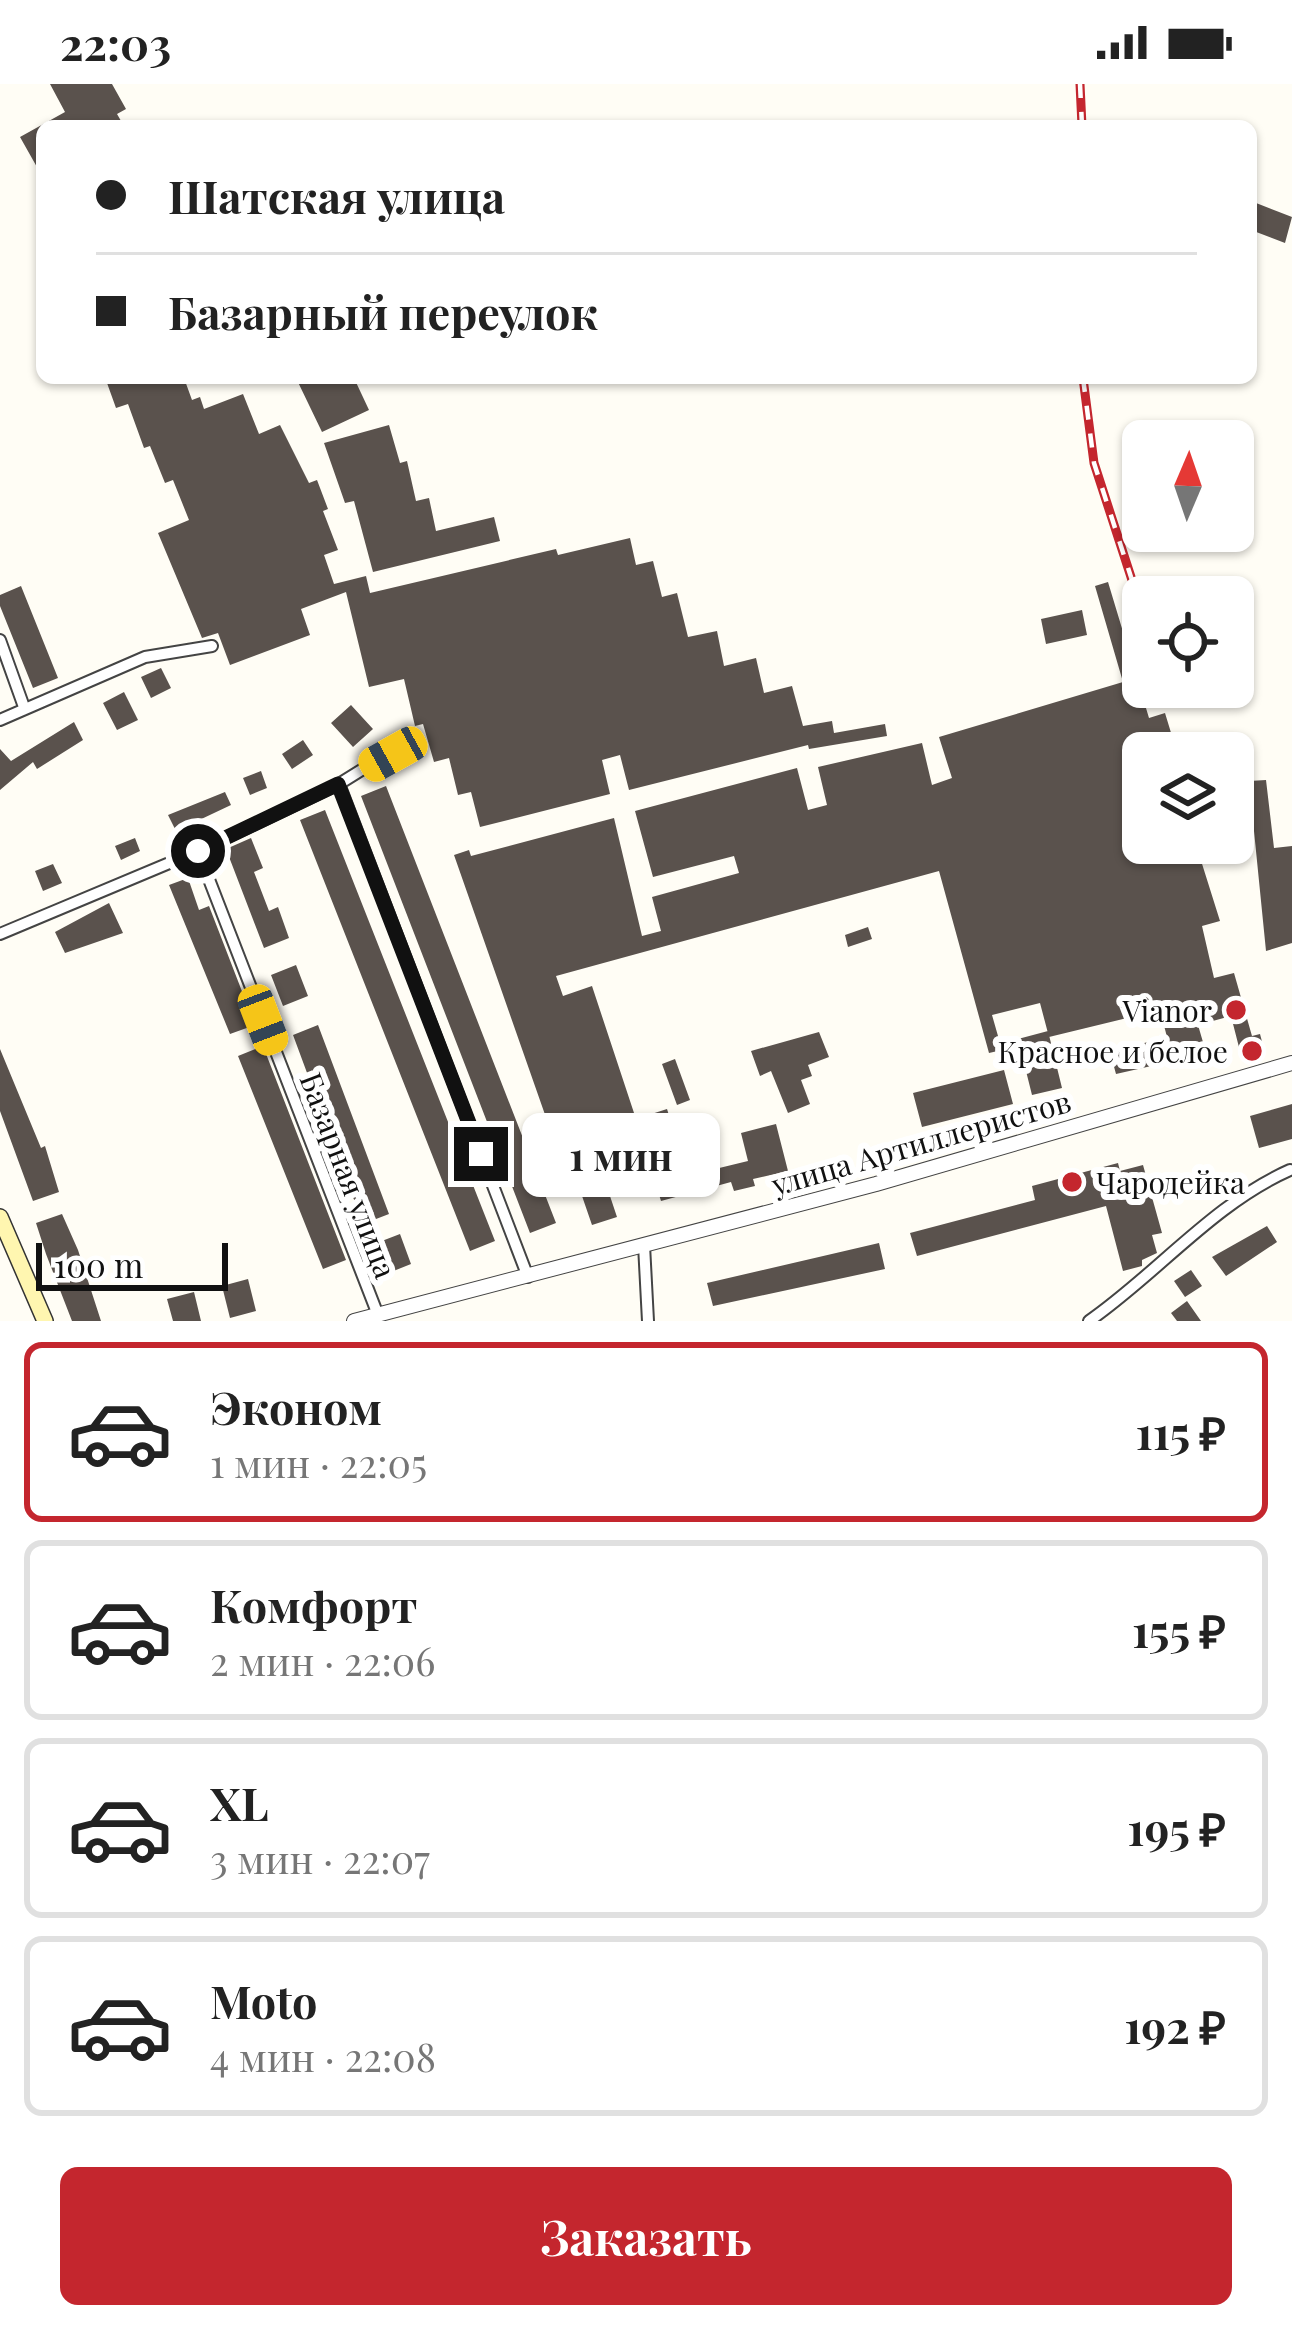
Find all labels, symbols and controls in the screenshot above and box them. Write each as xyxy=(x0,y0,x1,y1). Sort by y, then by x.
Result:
text: 22:03 xyxy=(60,12,171,72)
text: Шатская улица xyxy=(168,165,505,225)
text: Базарный переулок xyxy=(168,281,598,341)
north arrow xyxy=(1122,420,1254,552)
map controls xyxy=(1122,420,1254,864)
button: locate xyxy=(1122,576,1254,708)
car xyxy=(353,721,433,787)
button: layers xyxy=(1122,732,1254,864)
route start xyxy=(171,824,225,878)
car xyxy=(233,980,293,1060)
place label: Vianor xyxy=(1122,990,1212,1030)
marker: Vianor xyxy=(1223,997,1249,1023)
place label: Красное и белое xyxy=(997,1031,1228,1071)
marker: Красное и белое xyxy=(1239,1038,1265,1064)
street label: Базарная улица xyxy=(291,1067,407,1284)
street label: улица Артиллеристов xyxy=(766,1080,1075,1204)
callout: 1 мин xyxy=(523,1112,721,1196)
route end xyxy=(454,1127,508,1181)
text: 1 мин xyxy=(569,1129,673,1181)
place label: Чародейка xyxy=(1096,1162,1245,1202)
marker: Чародейка xyxy=(1059,1169,1085,1195)
scale bar xyxy=(36,1237,228,1290)
text: 100 m xyxy=(54,1242,143,1286)
text: Эконом xyxy=(210,1376,382,1436)
icon: car xyxy=(66,1378,174,1486)
text: 115 ₽ xyxy=(1135,1401,1226,1461)
text: 1 мин · 22:05 xyxy=(210,1436,427,1488)
text: Комфорт xyxy=(210,1574,417,1634)
icon: car xyxy=(66,1576,174,1684)
text: 155 ₽ xyxy=(1132,1599,1226,1659)
text: 2 мин · 22:06 xyxy=(210,1634,435,1686)
text: XL xyxy=(210,1772,269,1832)
icon: car xyxy=(66,1774,174,1882)
text: 195 ₽ xyxy=(1127,1797,1226,1857)
text: 3 мин · 22:07 xyxy=(210,1832,430,1884)
text: Moto xyxy=(210,1970,317,2030)
icon: car xyxy=(66,1972,174,2080)
text: 192 ₽ xyxy=(1124,1995,1226,2055)
text: 4 мин · 22:08 xyxy=(210,2030,436,2082)
button: Заказать xyxy=(60,2167,1232,2305)

